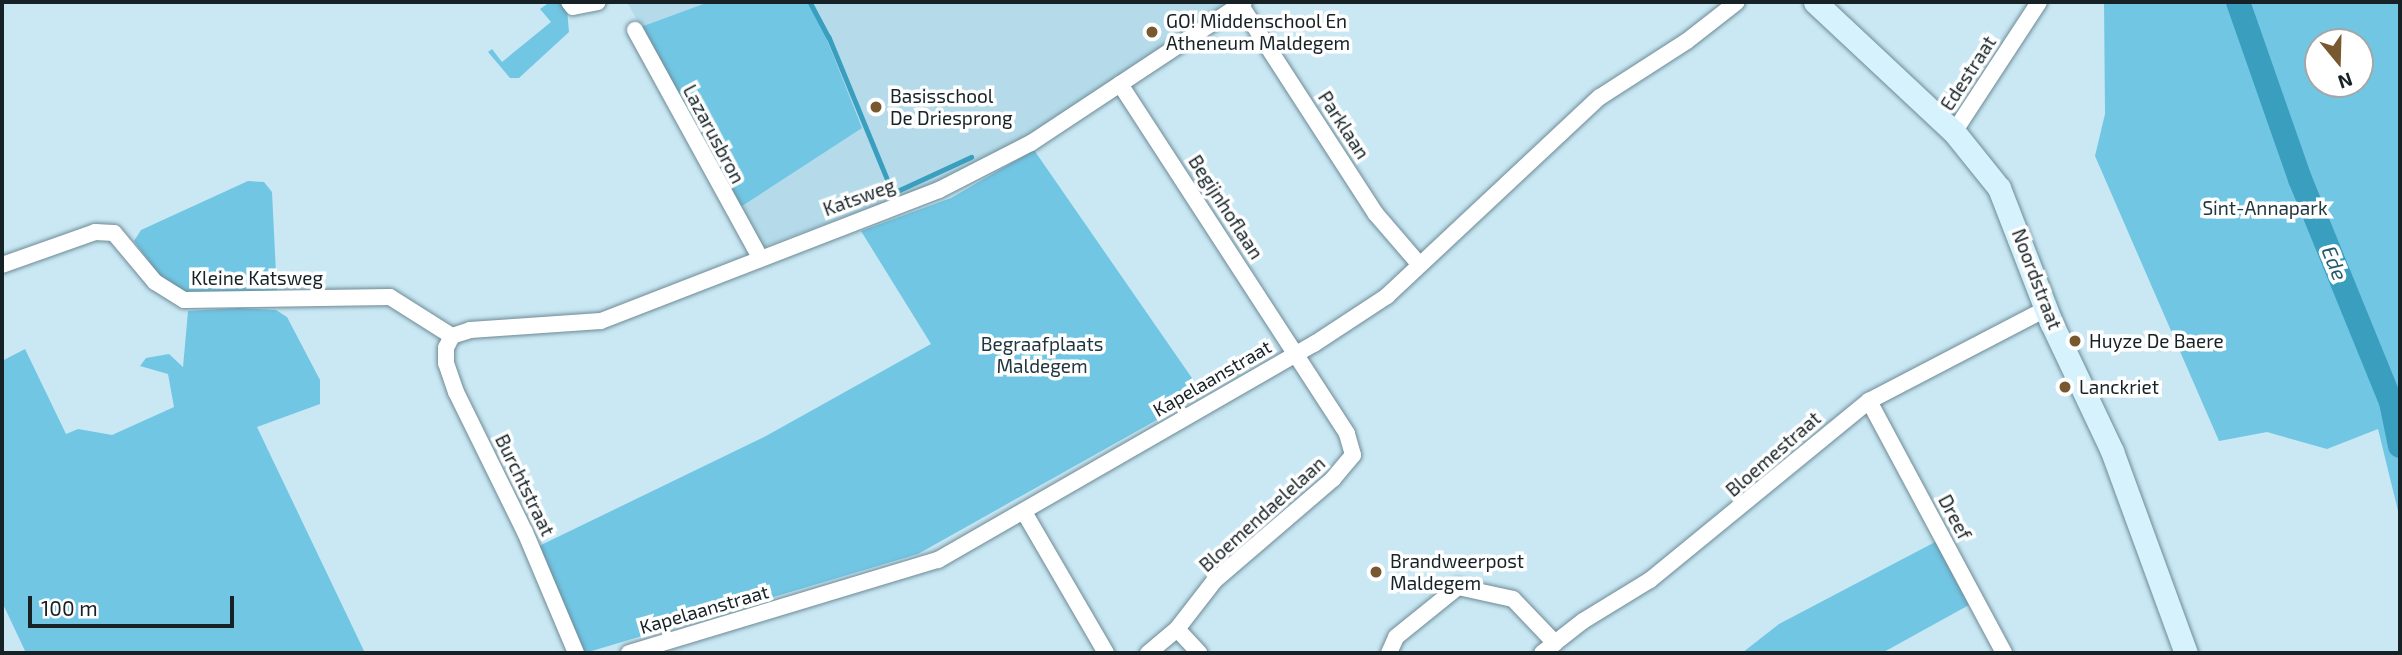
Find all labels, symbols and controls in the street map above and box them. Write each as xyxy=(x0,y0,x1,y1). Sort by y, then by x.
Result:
place label: GO! Middenschool En Atheneum Maldegem xyxy=(1166,10,1350,54)
marker: GO! Middenschool En Atheneum Maldegem xyxy=(1144,24,1160,40)
north arrow xyxy=(2304,28,2374,98)
street label: Edestraat xyxy=(1935,31,2001,115)
text: N xyxy=(2335,68,2356,95)
street label: Lazarusbron xyxy=(678,81,750,187)
place label: Basisschool De Driesprong xyxy=(890,85,1013,129)
street label: Parklaan xyxy=(1314,87,1374,163)
marker: Basisschool De Driesprong xyxy=(868,99,884,115)
street label: Begijnhoflaan xyxy=(1184,151,1268,263)
street label: Katsweg xyxy=(820,173,898,221)
park label: Sint-Annapark xyxy=(2202,197,2328,219)
street label: Noordstraat xyxy=(2007,225,2067,333)
water label: Ede xyxy=(2317,242,2353,284)
street label: Kleine Katsweg xyxy=(191,267,323,289)
place label: Huyze De Baere xyxy=(2089,330,2224,352)
park label: Begraafplaats Maldegem xyxy=(981,333,1103,377)
marker: Huyze De Baere xyxy=(2067,333,2083,349)
street label: Kapelaanstraat xyxy=(1149,335,1275,421)
place label: Lanckriet xyxy=(2079,376,2159,398)
marker: Lanckriet xyxy=(2057,379,2073,395)
street label: Bloemestraat xyxy=(1721,407,1825,501)
street label: Burchtstraat xyxy=(491,430,559,540)
street label: Bloemendaelelaan xyxy=(1194,452,1330,576)
street label: Dreef xyxy=(1934,491,1976,543)
place label: Brandweerpost Maldegem xyxy=(1390,550,1524,594)
marker: Brandweerpost Maldegem xyxy=(1368,564,1384,580)
street label: Kapelaanstraat xyxy=(637,580,771,638)
scale bar xyxy=(32,582,238,626)
text: 100 m xyxy=(41,595,98,620)

